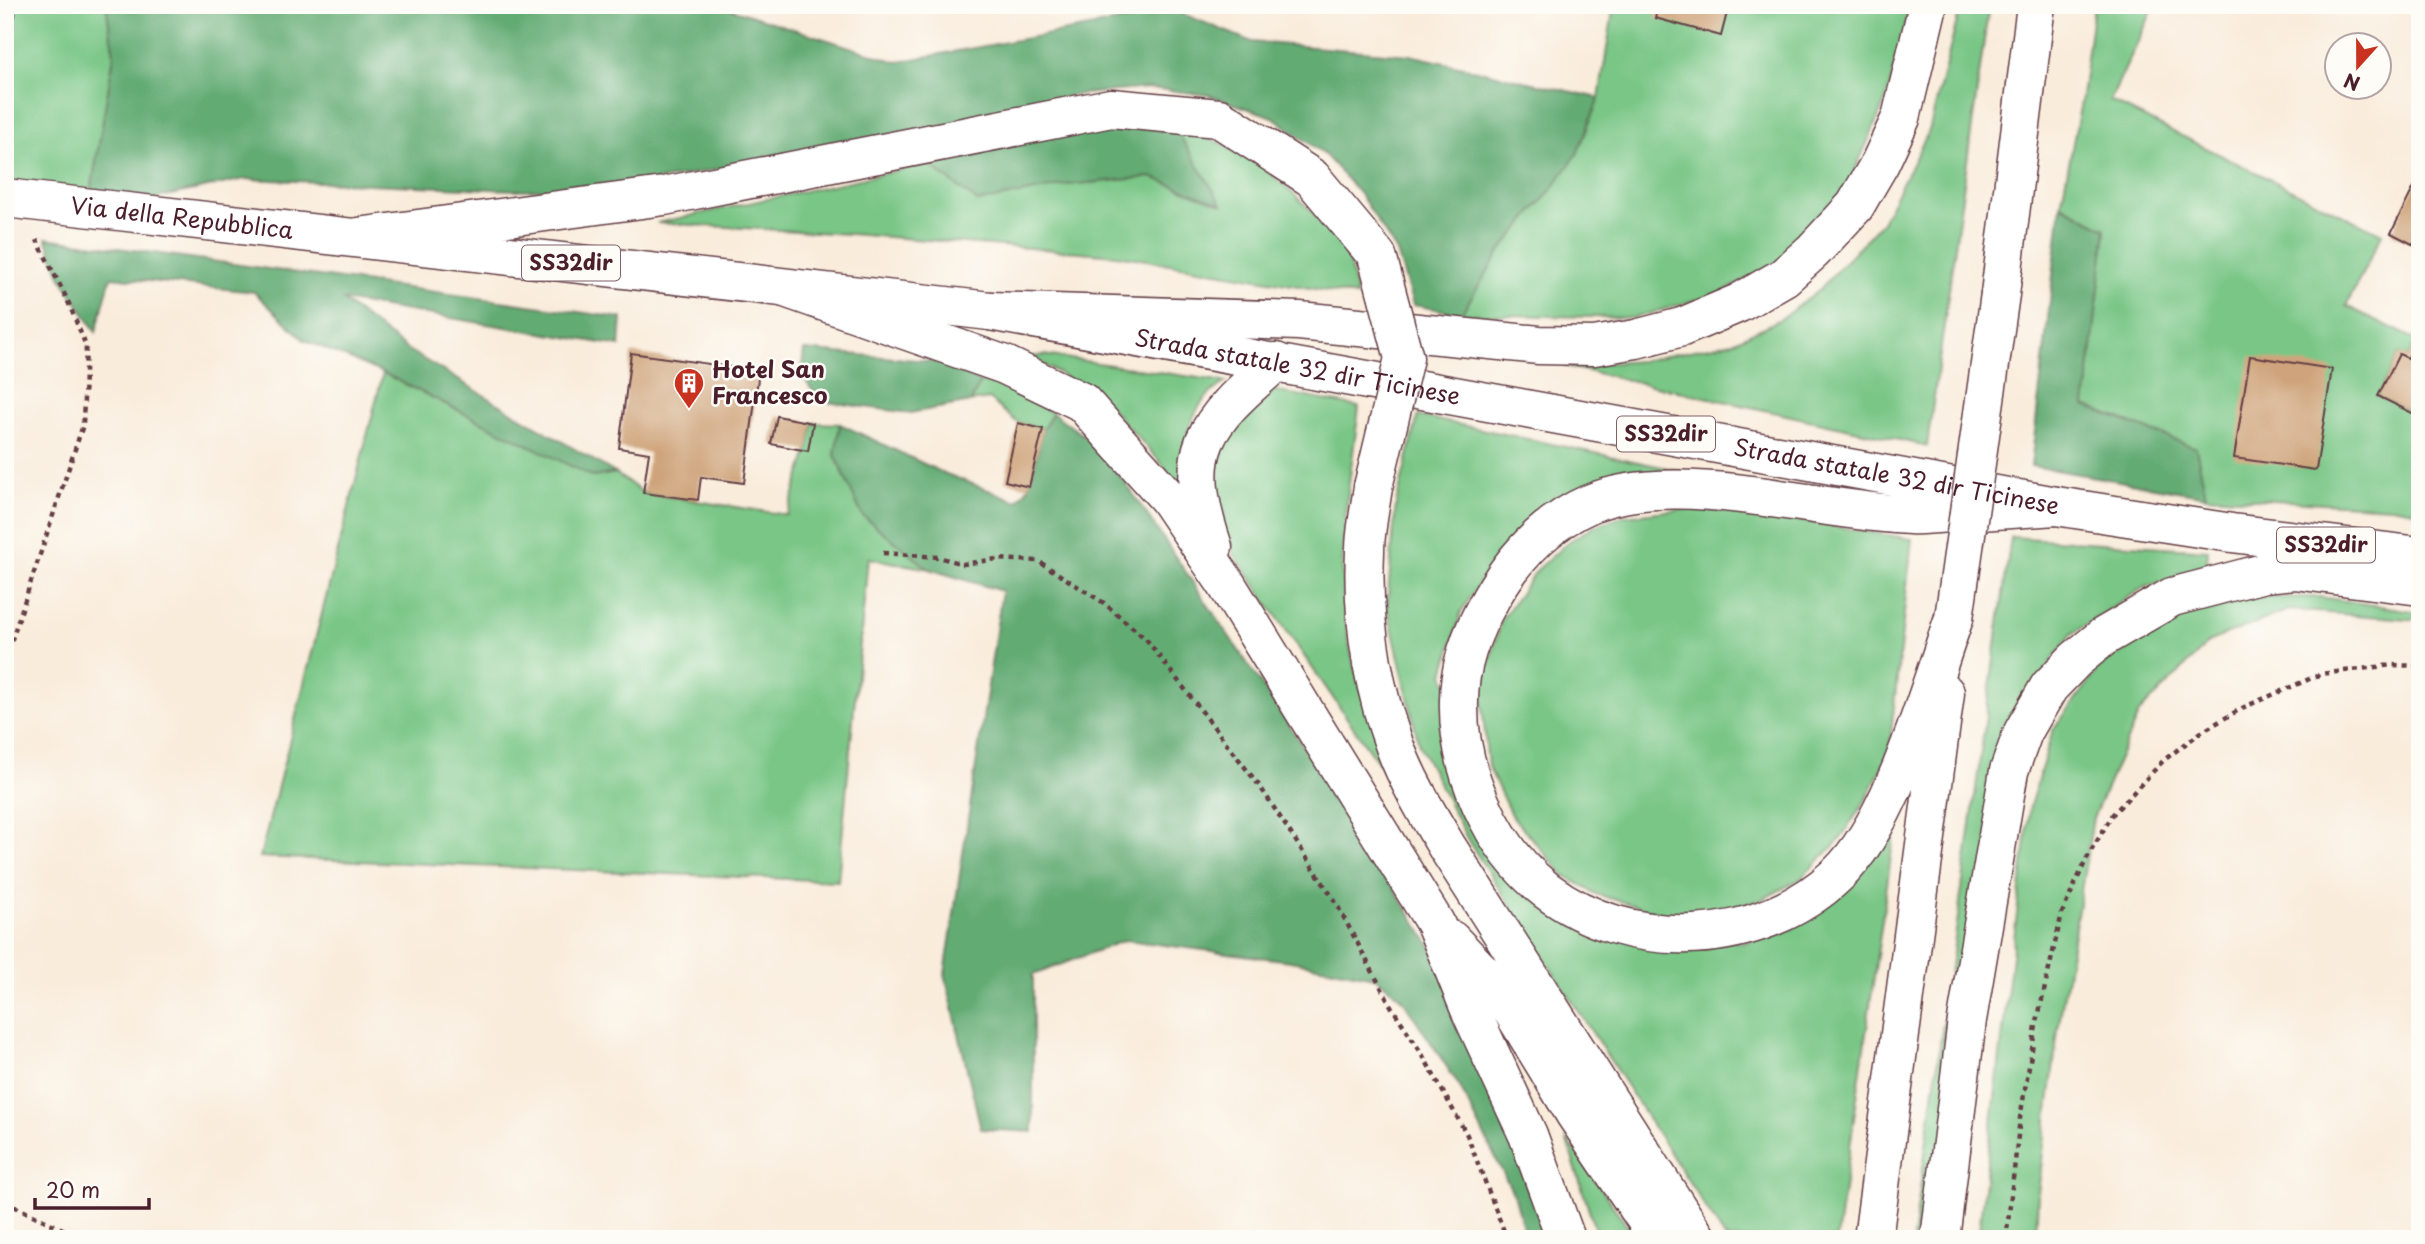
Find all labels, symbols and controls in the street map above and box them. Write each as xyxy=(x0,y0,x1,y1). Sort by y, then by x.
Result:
north arrow xyxy=(2324,32,2394,102)
text: N xyxy=(2340,67,2364,99)
street label: Via della Repubblica xyxy=(69,187,296,247)
road number: SS32dir xyxy=(522,246,620,280)
street label: Strada statale 32 dir Ticinese xyxy=(1132,319,1463,413)
place label: Hotel San Francesco xyxy=(712,351,828,412)
building icon: Hotel San Francesco xyxy=(672,366,706,410)
road number: SS32dir xyxy=(1617,416,1715,452)
street label: Strada statale 32 dir Ticinese xyxy=(1731,428,2062,522)
road number: SS32dir xyxy=(2277,528,2375,562)
scale bar xyxy=(35,1167,149,1211)
text: 20 m xyxy=(46,1173,100,1205)

